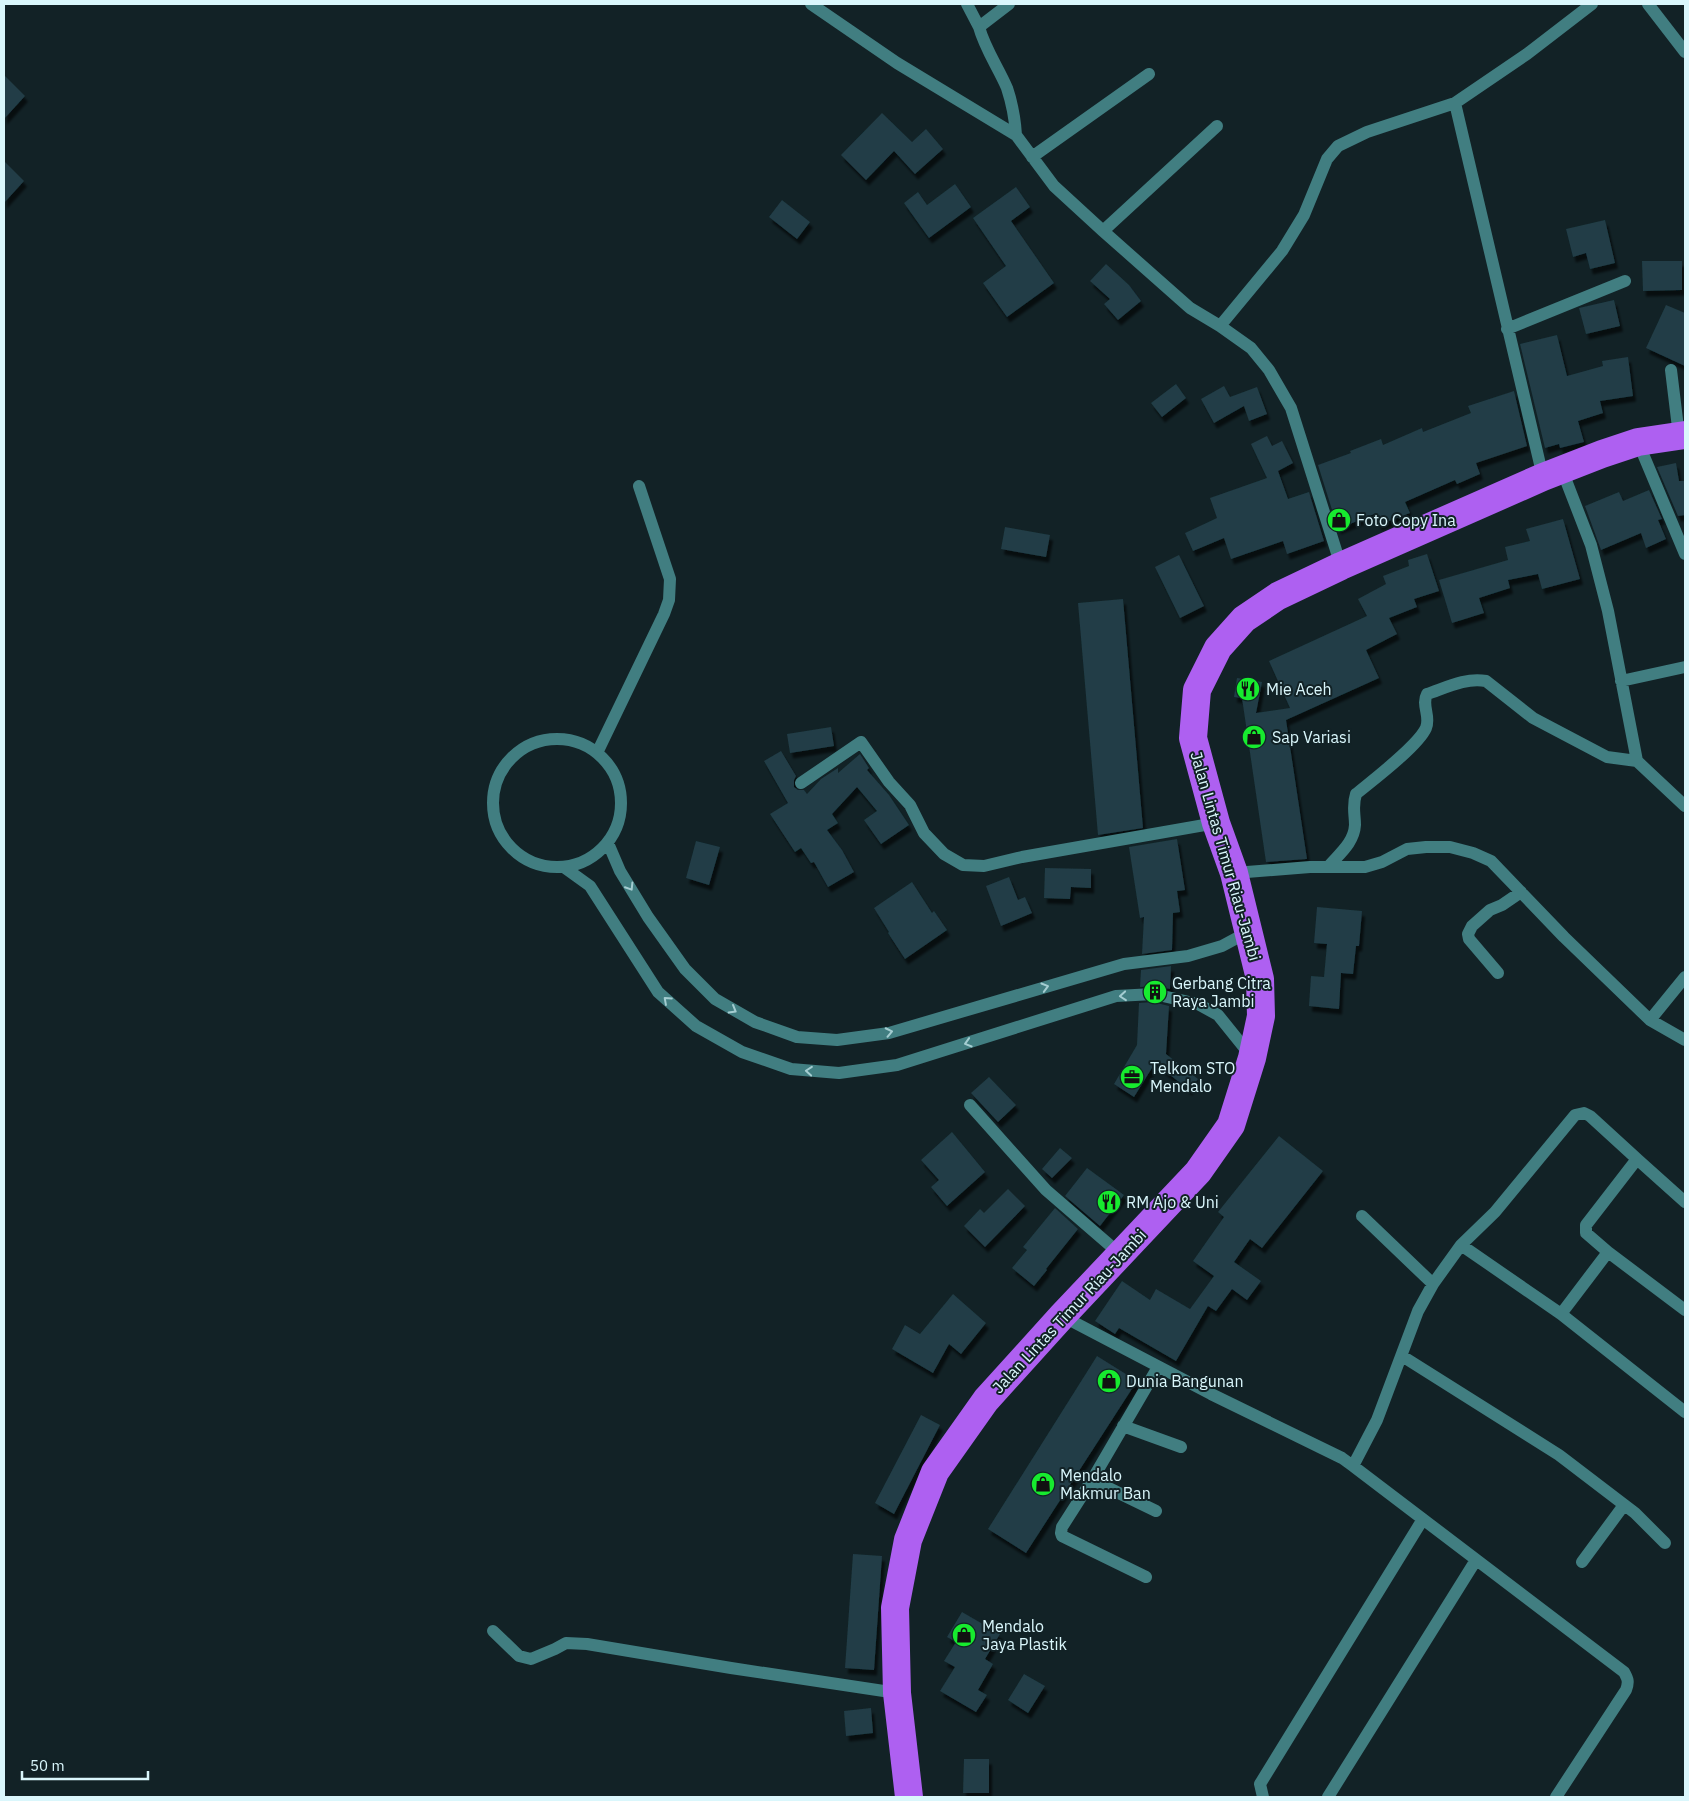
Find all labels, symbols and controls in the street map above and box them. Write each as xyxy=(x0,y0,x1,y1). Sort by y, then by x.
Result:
shop icon: Foto Copy Ina xyxy=(1326,507,1352,533)
place label: Foto Copy Ina xyxy=(1356,510,1456,530)
restaurant icon: Mie Aceh xyxy=(1235,676,1261,702)
place label: Mie Aceh xyxy=(1266,679,1332,699)
shop icon: Sap Variasi xyxy=(1241,724,1267,750)
place label: Sap Variasi xyxy=(1272,727,1351,747)
street label: Jalan Lintas Timur Riau-Jambi xyxy=(1186,749,1266,963)
one-way arrow xyxy=(623,881,633,890)
place label: Gerbang Citra Raya Jambi xyxy=(1172,973,1271,1011)
building icon: Gerbang Citra Raya Jambi xyxy=(1142,979,1168,1005)
one-way arrow xyxy=(1040,983,1048,993)
one-way arrow xyxy=(1119,990,1127,1001)
one-way arrow xyxy=(664,997,673,1006)
one-way arrow xyxy=(728,1003,737,1013)
one-way arrow xyxy=(884,1028,893,1038)
one-way arrow xyxy=(964,1037,973,1047)
place label: Telkom STO Mendalo xyxy=(1150,1058,1235,1096)
office icon: Telkom STO Mendalo xyxy=(1119,1064,1145,1090)
one-way arrow xyxy=(805,1066,813,1077)
restaurant icon: RM Ajo & Uni xyxy=(1096,1189,1122,1215)
place label: RM Ajo & Uni xyxy=(1126,1192,1219,1212)
street label: Jalan Lintas Timur Riau-Jambi xyxy=(988,1225,1150,1397)
shop icon: Dunia Bangunan xyxy=(1096,1368,1122,1394)
place label: Dunia Bangunan xyxy=(1126,1371,1244,1391)
place label: Mendalo Makmur Ban xyxy=(1060,1465,1151,1503)
shop icon: Mendalo Makmur Ban xyxy=(1030,1471,1056,1497)
place label: Mendalo Jaya Plastik xyxy=(982,1616,1068,1654)
shop icon: Mendalo Jaya Plastik xyxy=(951,1622,977,1648)
scale bar xyxy=(22,1748,149,1780)
text: 50 m xyxy=(30,1756,65,1775)

